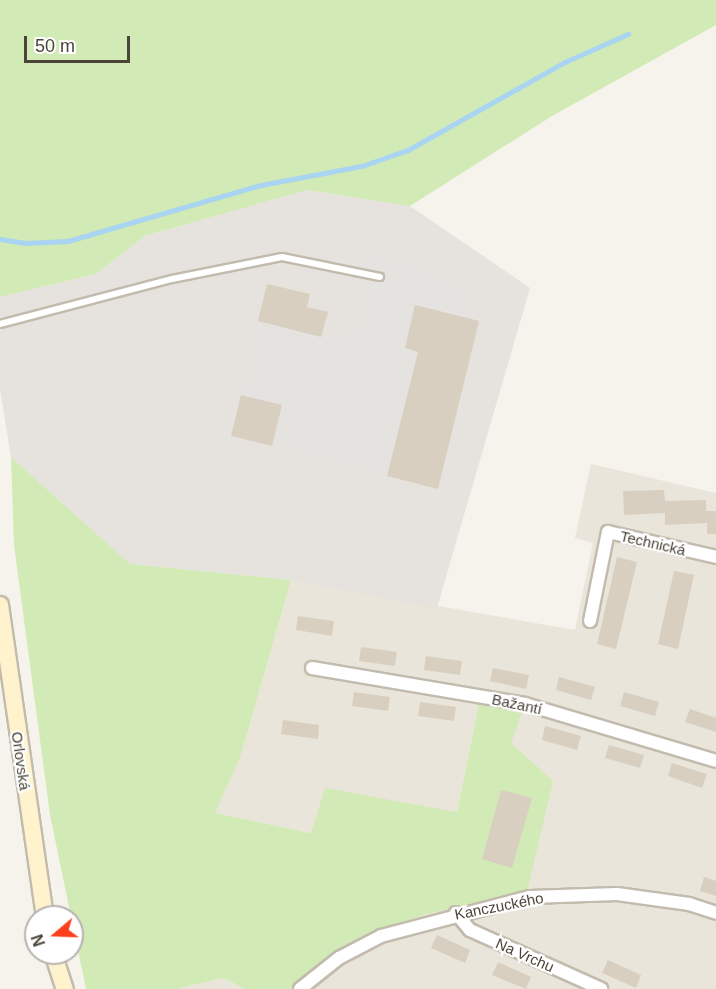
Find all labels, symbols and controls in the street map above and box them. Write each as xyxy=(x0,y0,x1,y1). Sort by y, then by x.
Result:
scale bar xyxy=(27,24,134,62)
text: 50 m xyxy=(35,36,75,56)
street label: Technická xyxy=(618,527,688,559)
street label: Bažantí xyxy=(490,690,544,718)
street label: Orlovská xyxy=(8,730,34,792)
street label: Kanczuckého xyxy=(453,889,545,923)
north arrow xyxy=(24,905,84,965)
text: N xyxy=(28,932,48,949)
street label: Na Vrchu xyxy=(493,934,557,976)

